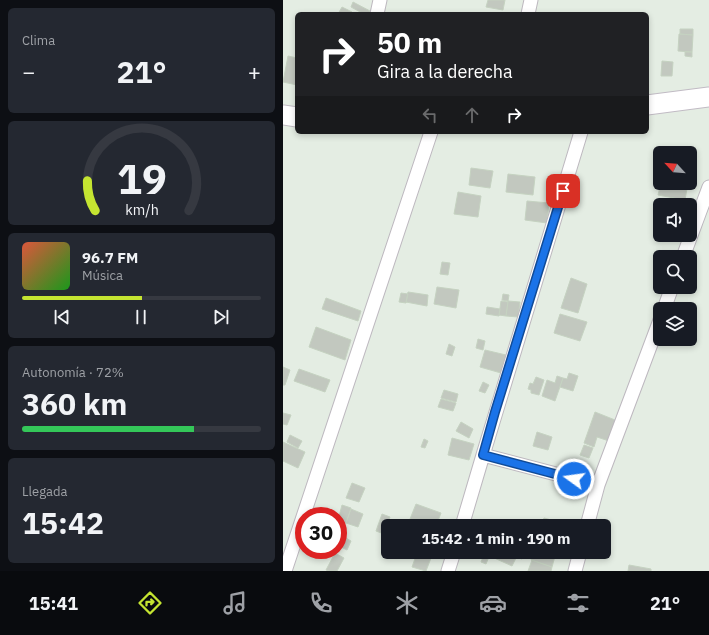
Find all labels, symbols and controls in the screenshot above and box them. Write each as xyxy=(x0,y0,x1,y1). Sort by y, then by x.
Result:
text: 50 m xyxy=(377,24,442,61)
icon: right xyxy=(311,28,363,80)
text: Clima xyxy=(22,32,55,49)
text: 21° xyxy=(116,52,167,91)
text: − xyxy=(22,57,35,86)
text: + xyxy=(248,57,261,86)
text: Gira a la derecha xyxy=(377,60,513,83)
icon: left xyxy=(419,104,441,126)
icon: ahead xyxy=(461,104,483,126)
icon: right xyxy=(503,104,525,126)
north arrow xyxy=(653,146,697,190)
map controls xyxy=(653,146,697,346)
text: 19 xyxy=(117,151,166,205)
pin xyxy=(546,174,580,208)
icon: arrive xyxy=(552,180,574,202)
button: sound xyxy=(653,198,697,242)
text: km/h xyxy=(125,199,158,218)
text: 96.7 FM xyxy=(82,248,138,267)
button: search xyxy=(653,250,697,294)
text: Música xyxy=(82,267,123,284)
button: layers xyxy=(653,302,697,346)
icon: previous xyxy=(51,306,73,328)
icon: pause xyxy=(130,306,152,328)
icon: next xyxy=(210,306,232,328)
text: Autonomía · 72% xyxy=(22,364,124,381)
text: 360 km xyxy=(22,384,127,423)
position arrow xyxy=(553,458,595,500)
text: Llegada xyxy=(22,483,67,500)
text: 15:42 xyxy=(22,503,104,542)
speed limit sign: 30 xyxy=(295,507,347,559)
text: 15:42 · 1 min · 190 m xyxy=(422,529,570,548)
icon: directions xyxy=(136,589,164,617)
icon: music xyxy=(221,589,249,617)
icon: phone xyxy=(307,589,335,617)
icon: climate xyxy=(393,589,421,617)
icon: car xyxy=(479,589,507,617)
icon: filters xyxy=(564,589,592,617)
text: 15:41 xyxy=(29,592,78,615)
text: 21° xyxy=(650,592,680,615)

